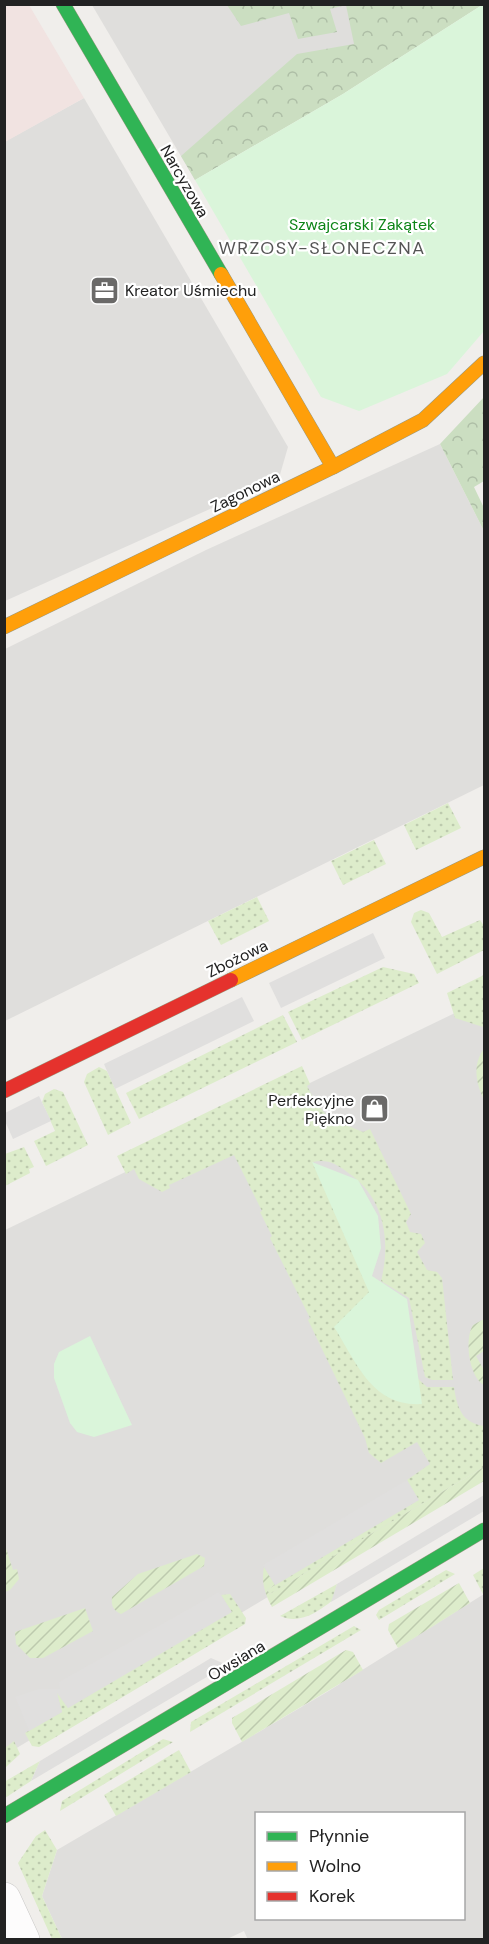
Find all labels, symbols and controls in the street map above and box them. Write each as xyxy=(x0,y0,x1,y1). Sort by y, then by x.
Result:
street label: Narcyzowa xyxy=(155,141,214,221)
park label: Szwajcarski Zakątek xyxy=(289,214,435,235)
district label: WRZOSY-SŁONECZNA xyxy=(218,236,426,260)
office icon: Kreator Uśmiechu xyxy=(88,274,120,306)
place label: Kreator Uśmiechu xyxy=(125,280,256,301)
street label: Zagonowa xyxy=(207,466,283,517)
street label: Zbożowa xyxy=(203,935,271,982)
place label: Perfekcyjne Piękno xyxy=(268,1090,354,1129)
shop icon: Perfekcyjne Piękno xyxy=(359,1093,391,1125)
street label: Owsiana xyxy=(204,1635,269,1686)
legend xyxy=(255,1812,465,1920)
text: Płynnie xyxy=(309,1824,369,1848)
text: Wolno xyxy=(309,1854,361,1878)
text: Korek xyxy=(309,1884,355,1908)

